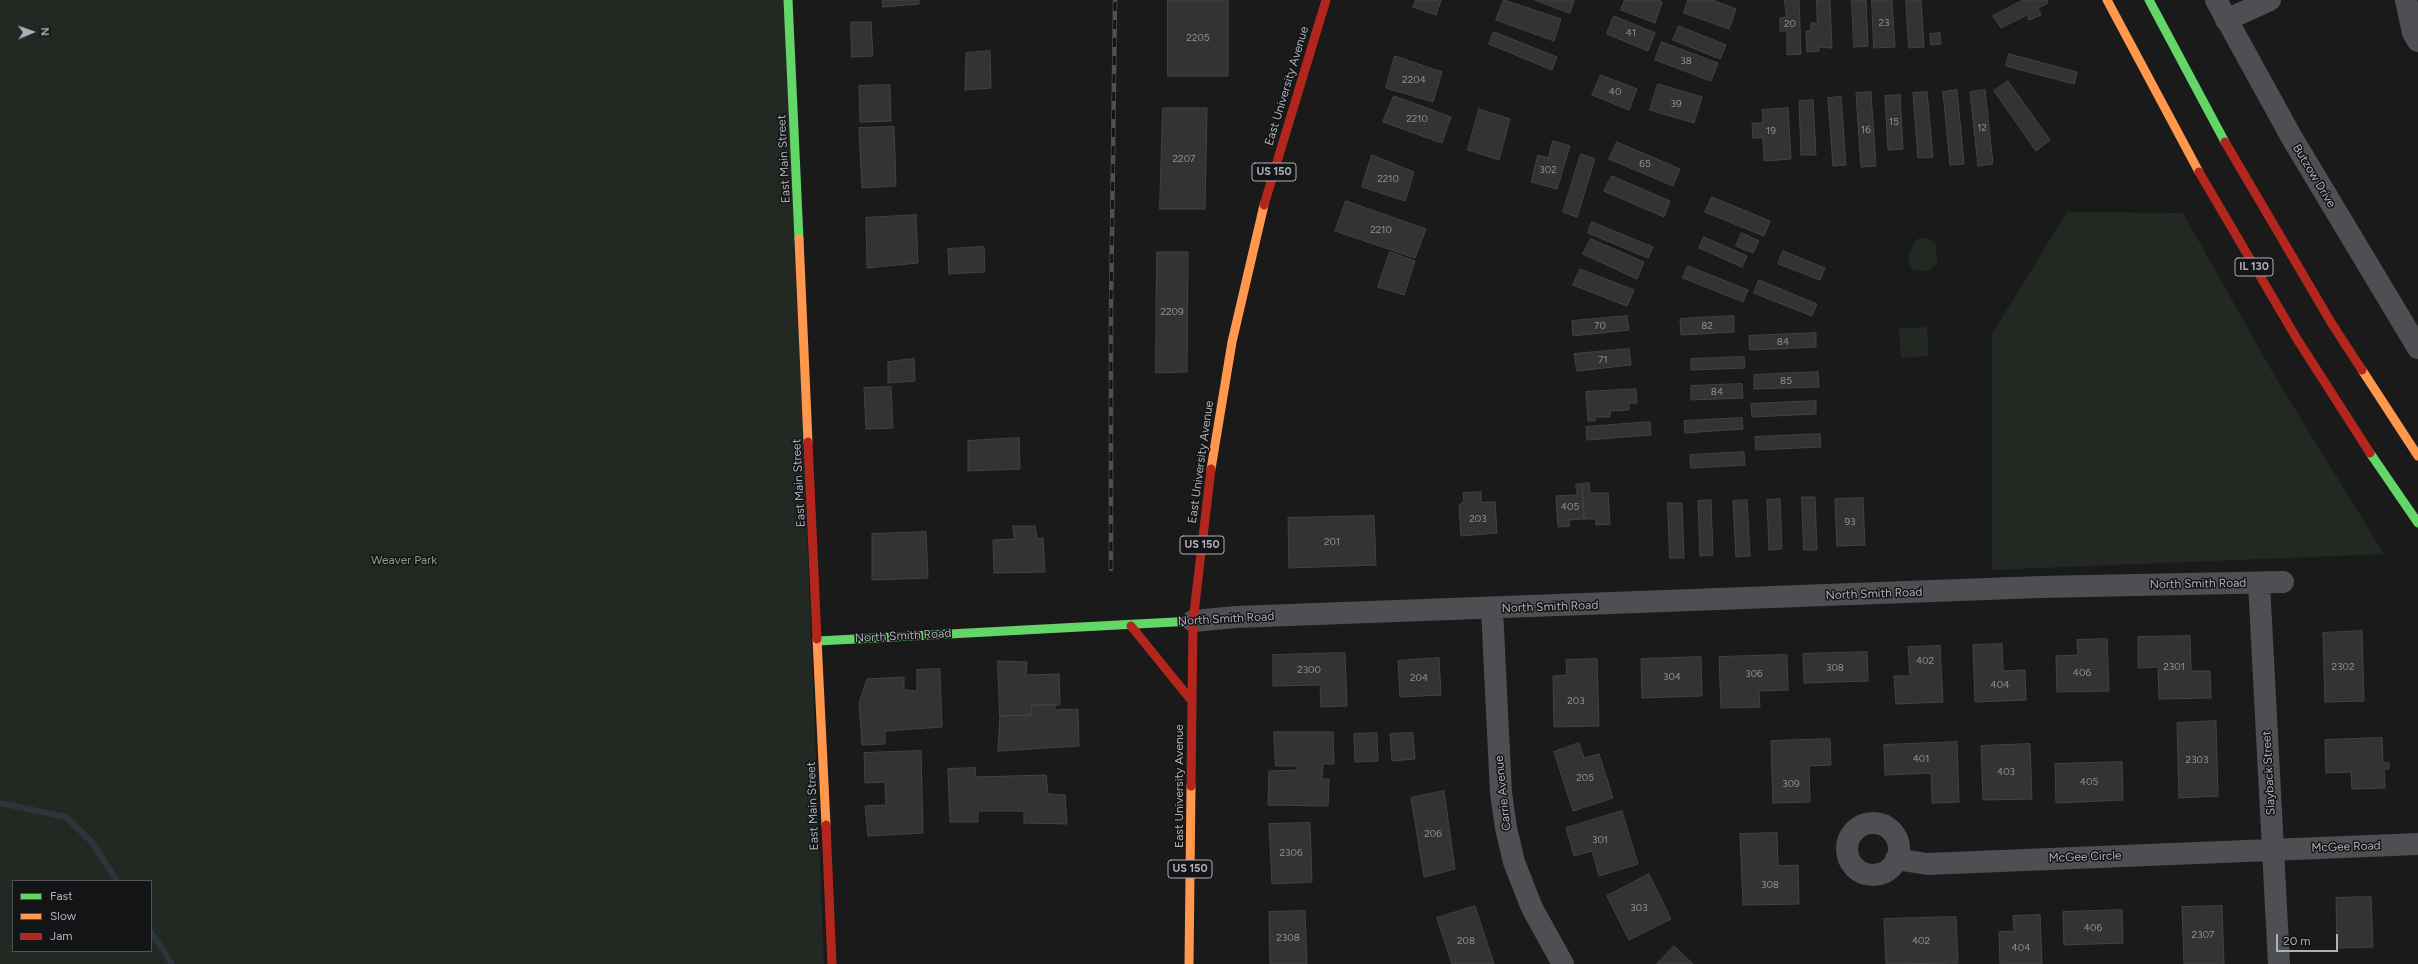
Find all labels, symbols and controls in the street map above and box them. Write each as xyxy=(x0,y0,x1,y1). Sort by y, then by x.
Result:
north arrow xyxy=(12,12,52,52)
house number: 23 xyxy=(1878,17,1890,29)
house number: 20 xyxy=(1784,18,1796,30)
street label: East University Avenue xyxy=(1262,25,1312,147)
text: N xyxy=(38,27,51,36)
house number: 41 xyxy=(1626,27,1636,39)
house number: 2205 xyxy=(1186,32,1210,44)
house number: 38 xyxy=(1680,55,1692,67)
house number: 2204 xyxy=(1402,74,1426,86)
house number: 40 xyxy=(1609,86,1621,98)
house number: 39 xyxy=(1670,98,1682,110)
house number: 2210 xyxy=(1406,113,1428,125)
street label: East Main Street xyxy=(774,114,794,204)
house number: 15 xyxy=(1889,116,1899,128)
house number: 12 xyxy=(1977,122,1987,134)
house number: 16 xyxy=(1861,124,1871,136)
house number: 19 xyxy=(1766,125,1776,137)
street label: Butzow Drive xyxy=(2289,142,2339,210)
house number: 2207 xyxy=(1173,153,1195,165)
house number: 65 xyxy=(1639,158,1651,170)
road number: US 150 xyxy=(1252,163,1296,181)
house number: 302 xyxy=(1539,164,1557,176)
house number: 2210 xyxy=(1377,173,1399,185)
house number: 2210 xyxy=(1370,224,1392,236)
road number: IL 130 xyxy=(2235,258,2273,276)
house number: 2209 xyxy=(1160,306,1184,318)
house number: 70 xyxy=(1594,320,1606,332)
house number: 82 xyxy=(1701,320,1713,332)
house number: 84 xyxy=(1777,336,1789,348)
house number: 71 xyxy=(1598,354,1608,366)
house number: 85 xyxy=(1780,375,1792,387)
house number: 84 xyxy=(1711,386,1723,398)
street label: East University Avenue xyxy=(1185,400,1217,524)
street label: East Main Street xyxy=(789,438,809,528)
house number: 405 xyxy=(1561,501,1579,513)
house number: 203 xyxy=(1469,513,1487,525)
house number: 93 xyxy=(1844,516,1856,528)
road number: US 150 xyxy=(1180,536,1224,554)
house number: 201 xyxy=(1324,536,1340,548)
park label: Weaver Park xyxy=(371,553,437,567)
street label: North Smith Road xyxy=(2150,576,2246,592)
street label: North Smith Road xyxy=(1825,585,1923,603)
street label: North Smith Road xyxy=(1501,598,1599,616)
street label: North Smith Road xyxy=(1177,609,1275,629)
street label: North Smith Road xyxy=(854,626,952,646)
house number: 402 xyxy=(1916,655,1934,667)
house number: 2301 xyxy=(2163,661,2185,673)
house number: 2302 xyxy=(2331,661,2355,673)
house number: 308 xyxy=(1826,662,1844,674)
house number: 2300 xyxy=(1297,664,1321,676)
house number: 406 xyxy=(2073,667,2091,679)
house number: 306 xyxy=(1745,668,1763,680)
house number: 304 xyxy=(1663,671,1681,683)
house number: 204 xyxy=(1410,672,1428,684)
house number: 404 xyxy=(1991,679,2009,691)
house number: 203 xyxy=(1567,695,1585,707)
street label: East University Avenue xyxy=(1172,724,1186,848)
street label: Slayback Street xyxy=(2260,730,2278,816)
house number: 401 xyxy=(1913,753,1929,765)
house number: 2303 xyxy=(2186,754,2208,766)
street label: Carrie Avenue xyxy=(1492,755,1514,831)
street label: East Main Street xyxy=(804,761,822,851)
house number: 403 xyxy=(1997,766,2015,778)
house number: 205 xyxy=(1576,772,1594,784)
house number: 405 xyxy=(2080,776,2098,788)
house number: 309 xyxy=(1782,778,1800,790)
house number: 206 xyxy=(1424,828,1442,840)
house number: 301 xyxy=(1592,834,1608,846)
street label: McGee Road xyxy=(2311,839,2381,855)
house number: 2306 xyxy=(1279,847,1303,859)
street label: McGee Circle xyxy=(2048,849,2122,865)
road number: US 150 xyxy=(1168,860,1212,878)
house number: 308 xyxy=(1761,879,1779,891)
legend xyxy=(12,880,152,952)
text: Fast xyxy=(50,889,73,903)
house number: 303 xyxy=(1630,902,1648,914)
text: Slow xyxy=(50,909,76,923)
house number: 406 xyxy=(2084,922,2102,934)
scale bar xyxy=(2278,926,2340,952)
text: Jam xyxy=(50,929,73,943)
house number: 2307 xyxy=(2192,929,2214,941)
house number: 2308 xyxy=(1276,932,1300,944)
text: 20 m xyxy=(2283,934,2311,948)
house number: 208 xyxy=(1457,935,1475,947)
house number: 402 xyxy=(1912,935,1930,947)
house number: 404 xyxy=(2012,942,2030,954)

